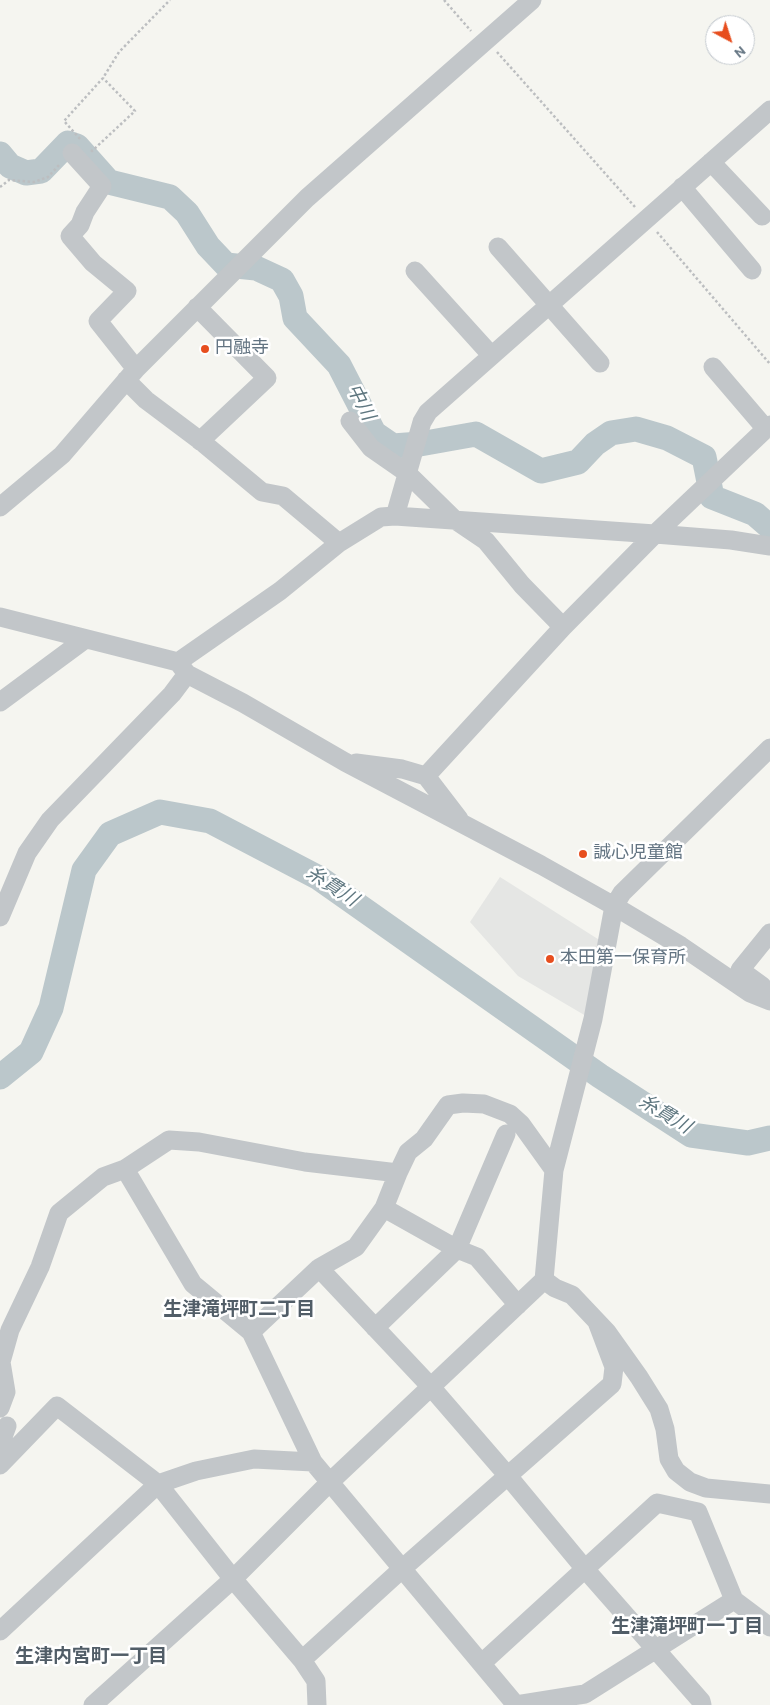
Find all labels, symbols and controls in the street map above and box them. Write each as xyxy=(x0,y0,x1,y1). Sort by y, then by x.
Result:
north arrow xyxy=(705,15,755,65)
text: N xyxy=(730,41,749,61)
place label: 円融寺 xyxy=(215,338,269,360)
marker: 円融寺 xyxy=(199,343,211,355)
water label: 中川 xyxy=(340,381,378,425)
place label: 誠心児童館 xyxy=(593,843,683,865)
marker: 誠心児童館 xyxy=(577,848,589,860)
water label: 糸貫川 xyxy=(301,863,361,913)
place label: 本田第一保育所 xyxy=(560,948,686,970)
marker: 本田第一保育所 xyxy=(544,953,556,965)
water label: 糸貫川 xyxy=(634,1092,694,1140)
district label: 生津滝坪町二丁目 xyxy=(163,1300,315,1322)
district label: 生津滝坪町一丁目 xyxy=(611,1617,763,1639)
district label: 生津内宮町一丁目 xyxy=(15,1647,167,1669)

